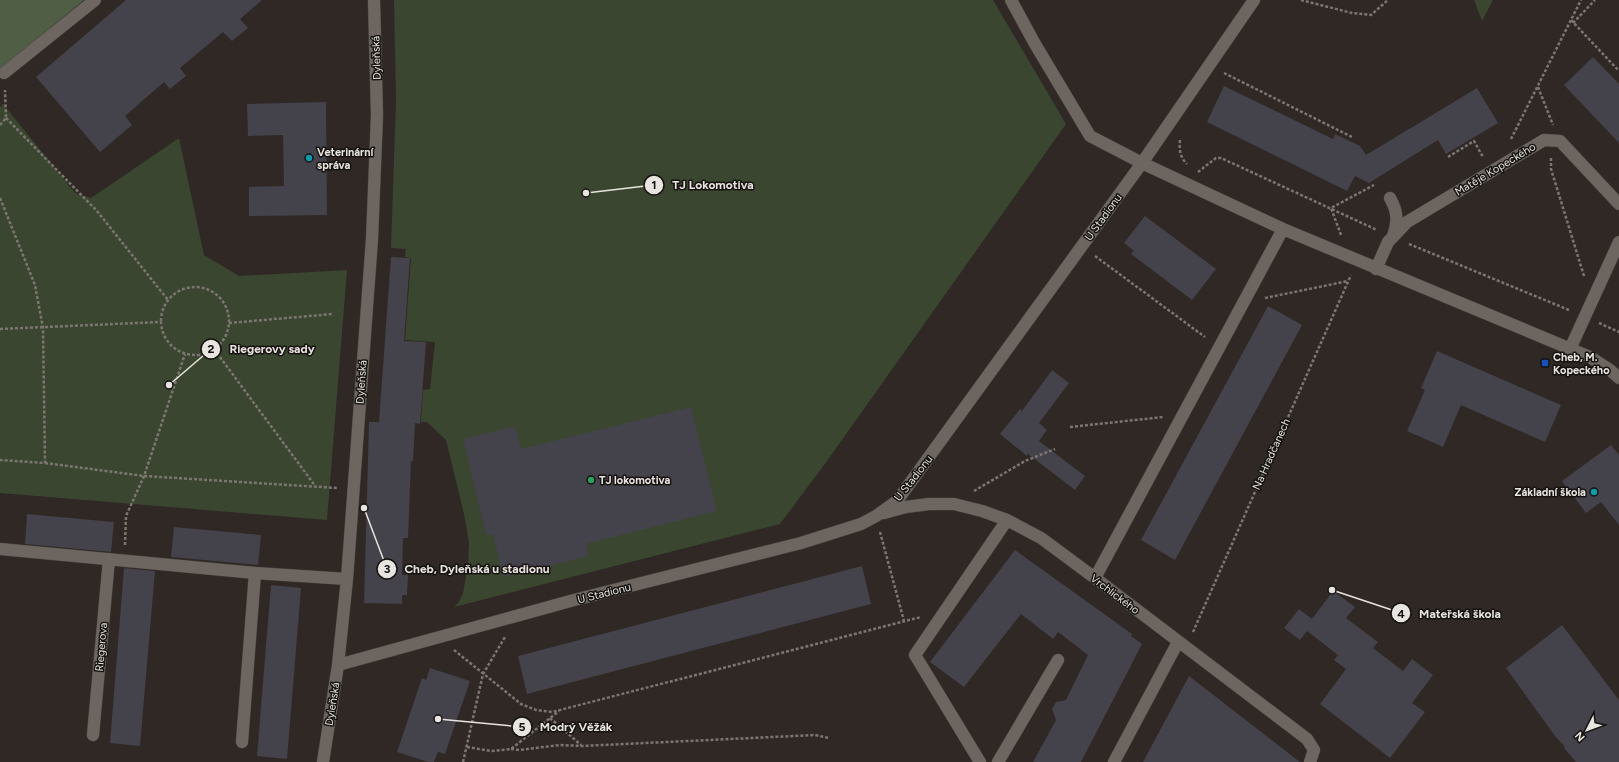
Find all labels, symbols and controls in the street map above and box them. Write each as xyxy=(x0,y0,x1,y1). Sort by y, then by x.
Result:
street label: Dyleňská xyxy=(369,36,384,80)
street label: Matěje Kopeckého xyxy=(1452,140,1538,199)
place label: Veterinární správa xyxy=(317,146,375,172)
marker: Veterinární správa xyxy=(304,153,314,163)
callout: TJ Lokomotiva xyxy=(644,173,761,197)
text: 1 xyxy=(651,178,657,192)
text: TJ Lokomotiva xyxy=(672,178,754,192)
street label: U Stadionu xyxy=(1082,191,1125,243)
callout: Riegerovy sady xyxy=(201,337,322,361)
text: 2 xyxy=(208,342,215,356)
text: Riegerovy sady xyxy=(229,342,315,356)
place label: Cheb, M. Kopeckého xyxy=(1553,351,1610,377)
marker: Cheb, M. Kopeckého xyxy=(1540,358,1550,368)
street label: Dyleňská xyxy=(353,360,370,404)
street label: Na Hradčanech xyxy=(1250,417,1293,492)
street label: U Stadionu xyxy=(891,453,935,504)
place label: TJ lokomotiva xyxy=(599,474,670,487)
marker: TJ lokomotiva xyxy=(586,475,596,485)
place label: Základní škola xyxy=(1515,486,1586,499)
marker: Základní škola xyxy=(1589,487,1599,497)
callout: Cheb, Dyleňská u stadionu xyxy=(377,557,558,581)
text: 3 xyxy=(384,562,391,576)
text: Cheb, Dyleňská u stadionu xyxy=(404,562,550,576)
street label: Vrchlického xyxy=(1088,572,1142,617)
street label: U Stadionu xyxy=(576,581,632,606)
callout: Mateřská škola xyxy=(1391,601,1508,625)
text: 4 xyxy=(1397,607,1405,621)
text: Mateřská škola xyxy=(1419,607,1501,621)
street label: Riegerova xyxy=(93,622,110,672)
street label: Dyleňská xyxy=(323,681,342,727)
north arrow xyxy=(1567,710,1607,750)
callout: Modrý Věžák xyxy=(512,715,620,739)
text: 5 xyxy=(519,720,526,734)
text: Modrý Věžák xyxy=(540,720,613,734)
text: N xyxy=(1572,729,1588,744)

